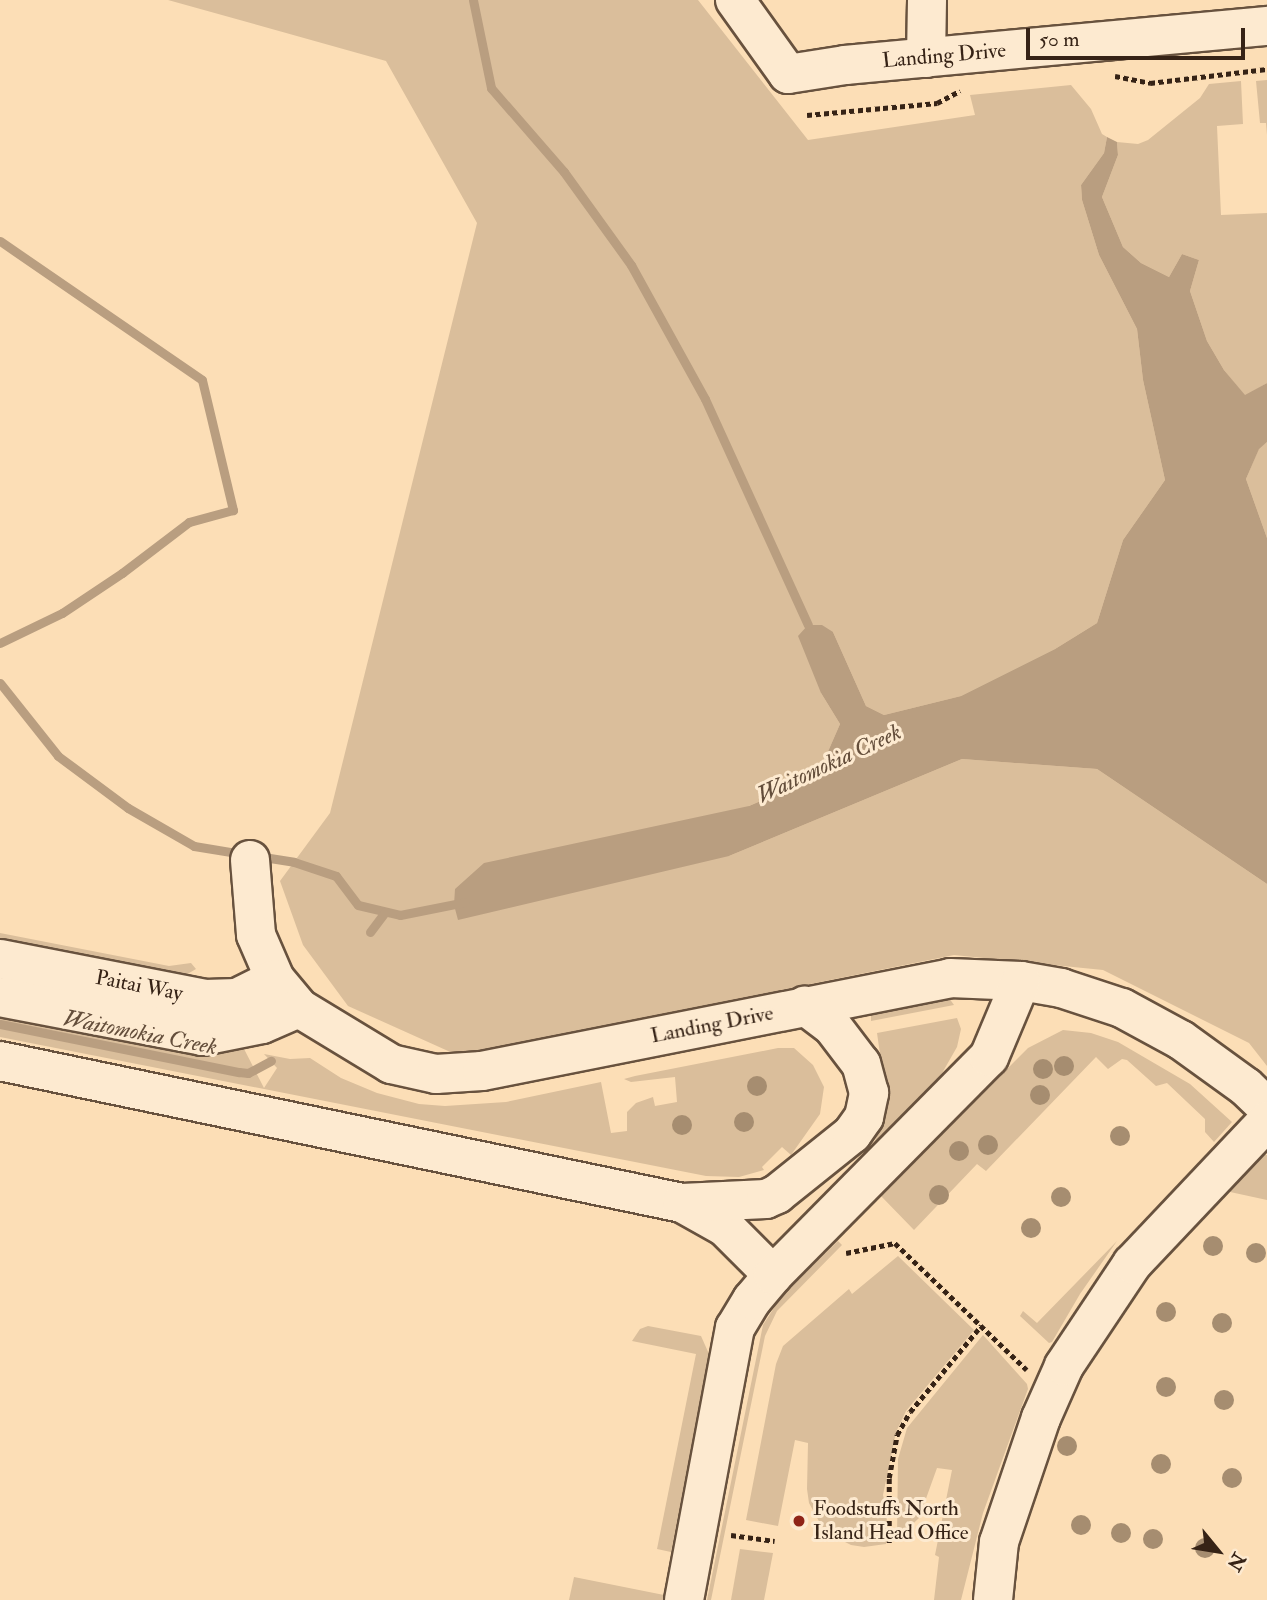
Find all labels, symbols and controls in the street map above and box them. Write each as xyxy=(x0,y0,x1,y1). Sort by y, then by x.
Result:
scale bar xyxy=(1029,14,1248,58)
text: 50 m xyxy=(1039,26,1080,53)
street label: Landing Drive xyxy=(881,38,1007,74)
water label: Waitomokia Creek xyxy=(752,718,906,810)
street label: Paitai Way xyxy=(93,965,185,1007)
street label: Landing Drive xyxy=(649,1001,775,1049)
water label: Waitomokia Creek xyxy=(61,1005,219,1061)
place label: Foodstuffs North Island Head Office xyxy=(813,1496,969,1546)
marker: Foodstuffs North Island Head Office xyxy=(791,1513,807,1529)
north arrow xyxy=(1183,1516,1253,1586)
text: N xyxy=(1222,1548,1251,1575)

